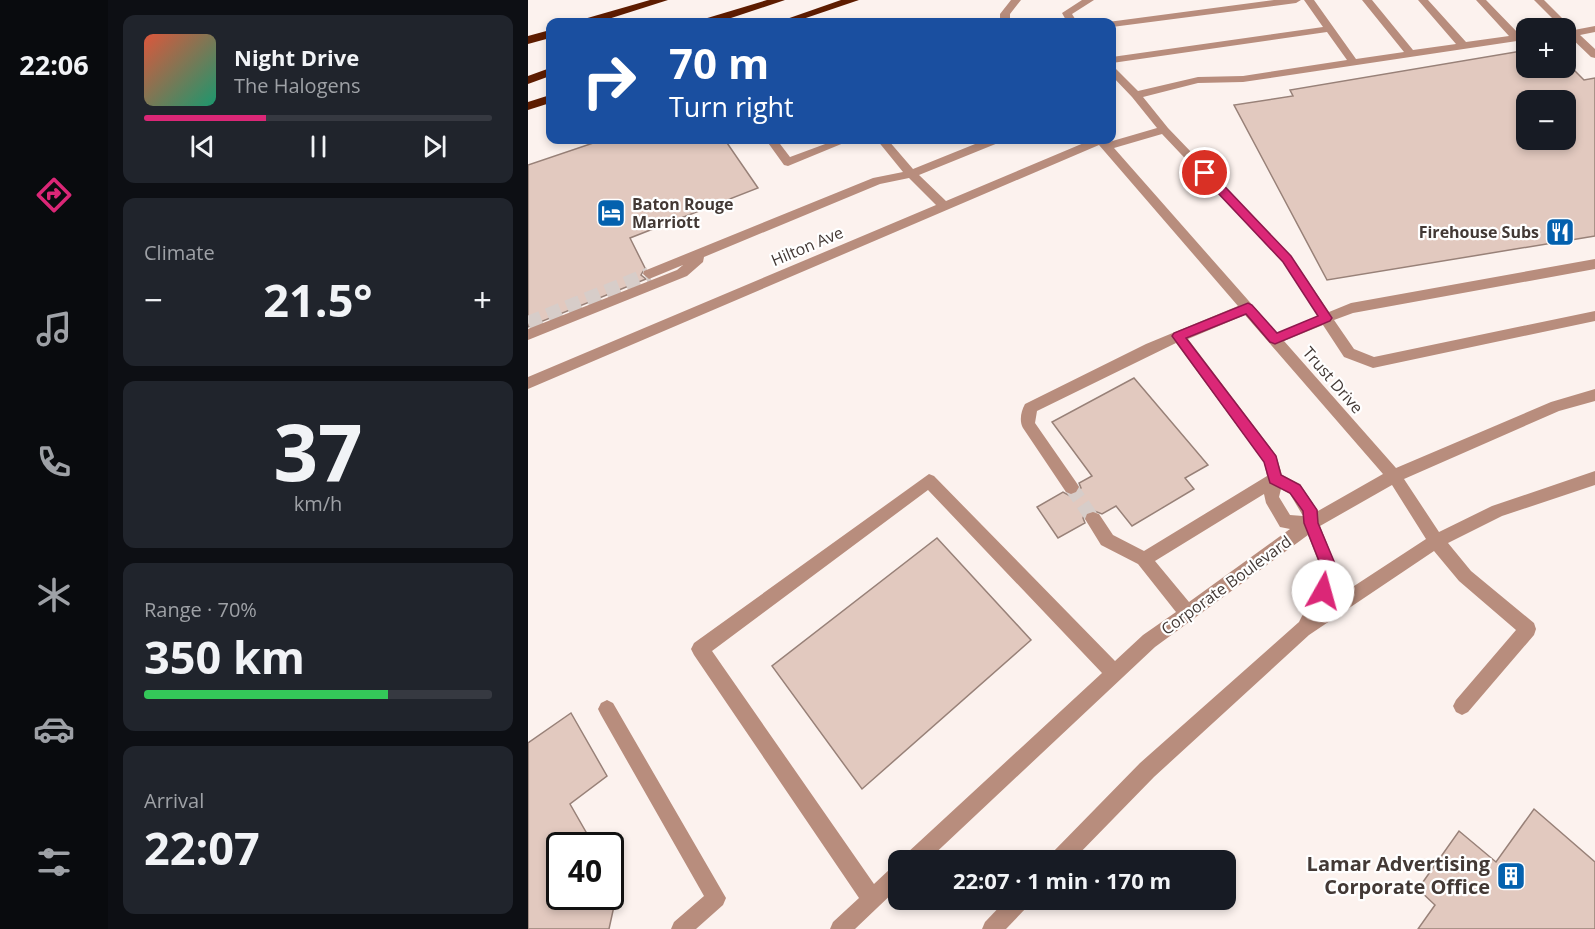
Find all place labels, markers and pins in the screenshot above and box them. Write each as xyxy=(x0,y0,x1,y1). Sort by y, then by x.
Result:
pin xyxy=(1179,147,1230,198)
place label: Baton Rouge Marriott xyxy=(632,193,733,233)
hotel icon: Baton Rouge Marriott xyxy=(595,197,627,229)
restaurant icon: Firehouse Subs xyxy=(1544,216,1576,248)
place label: Firehouse Subs xyxy=(1419,221,1539,243)
place label: Lamar Advertising Corporate Office xyxy=(1307,850,1491,900)
building icon: Lamar Advertising Corporate Office xyxy=(1495,860,1527,892)

